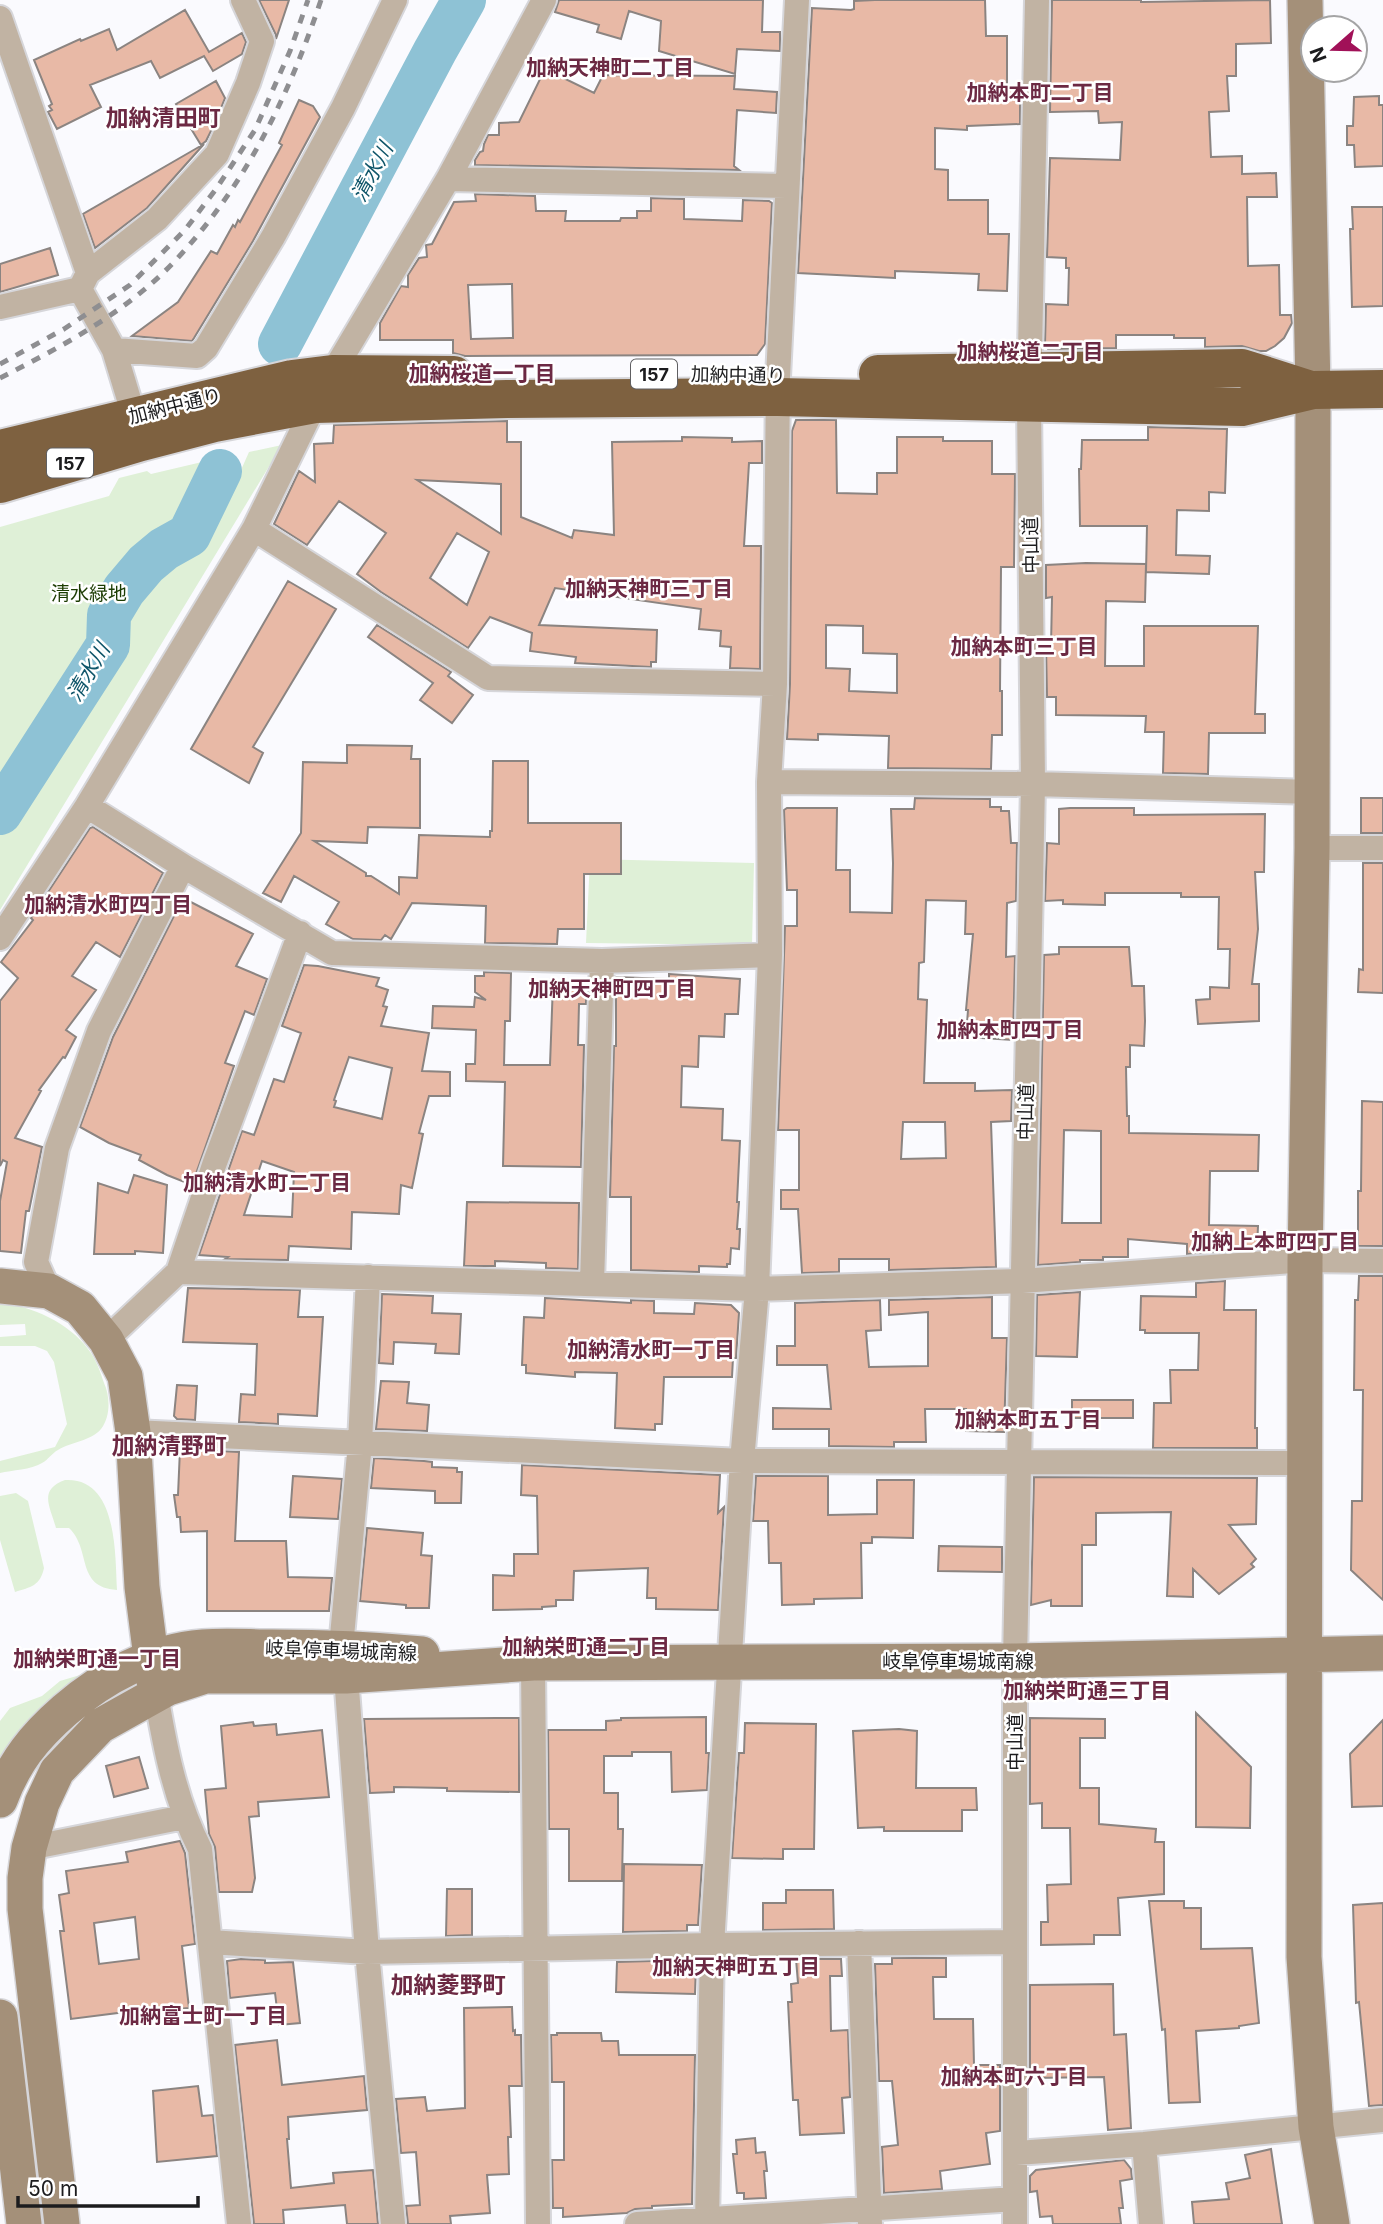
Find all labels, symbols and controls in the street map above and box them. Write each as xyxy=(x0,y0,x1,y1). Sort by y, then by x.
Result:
north arrow xyxy=(1299,14,1369,84)
text: N xyxy=(1305,44,1332,65)
district label: 加納天神町二丁目 xyxy=(526,55,694,80)
district label: 加納本町二丁目 xyxy=(967,80,1114,105)
district label: 加納清田町 xyxy=(106,104,221,132)
water label: 清水川 xyxy=(346,137,399,206)
district label: 加納桜道二丁目 xyxy=(957,339,1104,364)
road number: 157 xyxy=(631,360,677,388)
district label: 加納桜道一丁目 xyxy=(409,361,556,386)
street label: 加納中通り xyxy=(690,363,786,387)
street label: 加納中通り xyxy=(126,383,224,429)
road number: 157 xyxy=(47,448,93,477)
street label: 中山道 xyxy=(1019,516,1043,574)
district label: 加納天神町三丁目 xyxy=(565,576,733,601)
park label: 清水緑地 xyxy=(51,582,127,605)
district label: 加納本町三丁目 xyxy=(951,634,1098,659)
water label: 清水川 xyxy=(61,637,116,706)
district label: 加納清水町四丁目 xyxy=(24,892,192,917)
district label: 加納天神町四丁目 xyxy=(528,976,696,1001)
district label: 加納本町四丁目 xyxy=(937,1017,1084,1042)
street label: 中山道 xyxy=(1014,1083,1038,1141)
district label: 加納清水町二丁目 xyxy=(183,1170,351,1195)
district label: 加納上本町四丁目 xyxy=(1191,1229,1359,1254)
district label: 加納清水町一丁目 xyxy=(567,1337,735,1362)
district label: 加納本町五丁目 xyxy=(955,1407,1102,1432)
district label: 加納清野町 xyxy=(112,1432,227,1460)
district label: 加納栄町通二丁目 xyxy=(502,1634,670,1659)
street label: 岐阜停車場城南線 xyxy=(265,1637,417,1665)
district label: 加納栄町通一丁目 xyxy=(13,1646,181,1671)
street label: 岐阜停車場城南線 xyxy=(882,1650,1034,1673)
district label: 加納栄町通三丁目 xyxy=(1003,1678,1171,1703)
street label: 中山道 xyxy=(1004,1713,1027,1771)
district label: 加納天神町五丁目 xyxy=(652,1954,820,1979)
district label: 加納菱野町 xyxy=(391,1971,506,1999)
district label: 加納富士町一丁目 xyxy=(119,2003,287,2028)
district label: 加納本町六丁目 xyxy=(941,2064,1088,2089)
scale bar xyxy=(18,2164,198,2208)
text: 50 m xyxy=(28,2176,78,2201)

